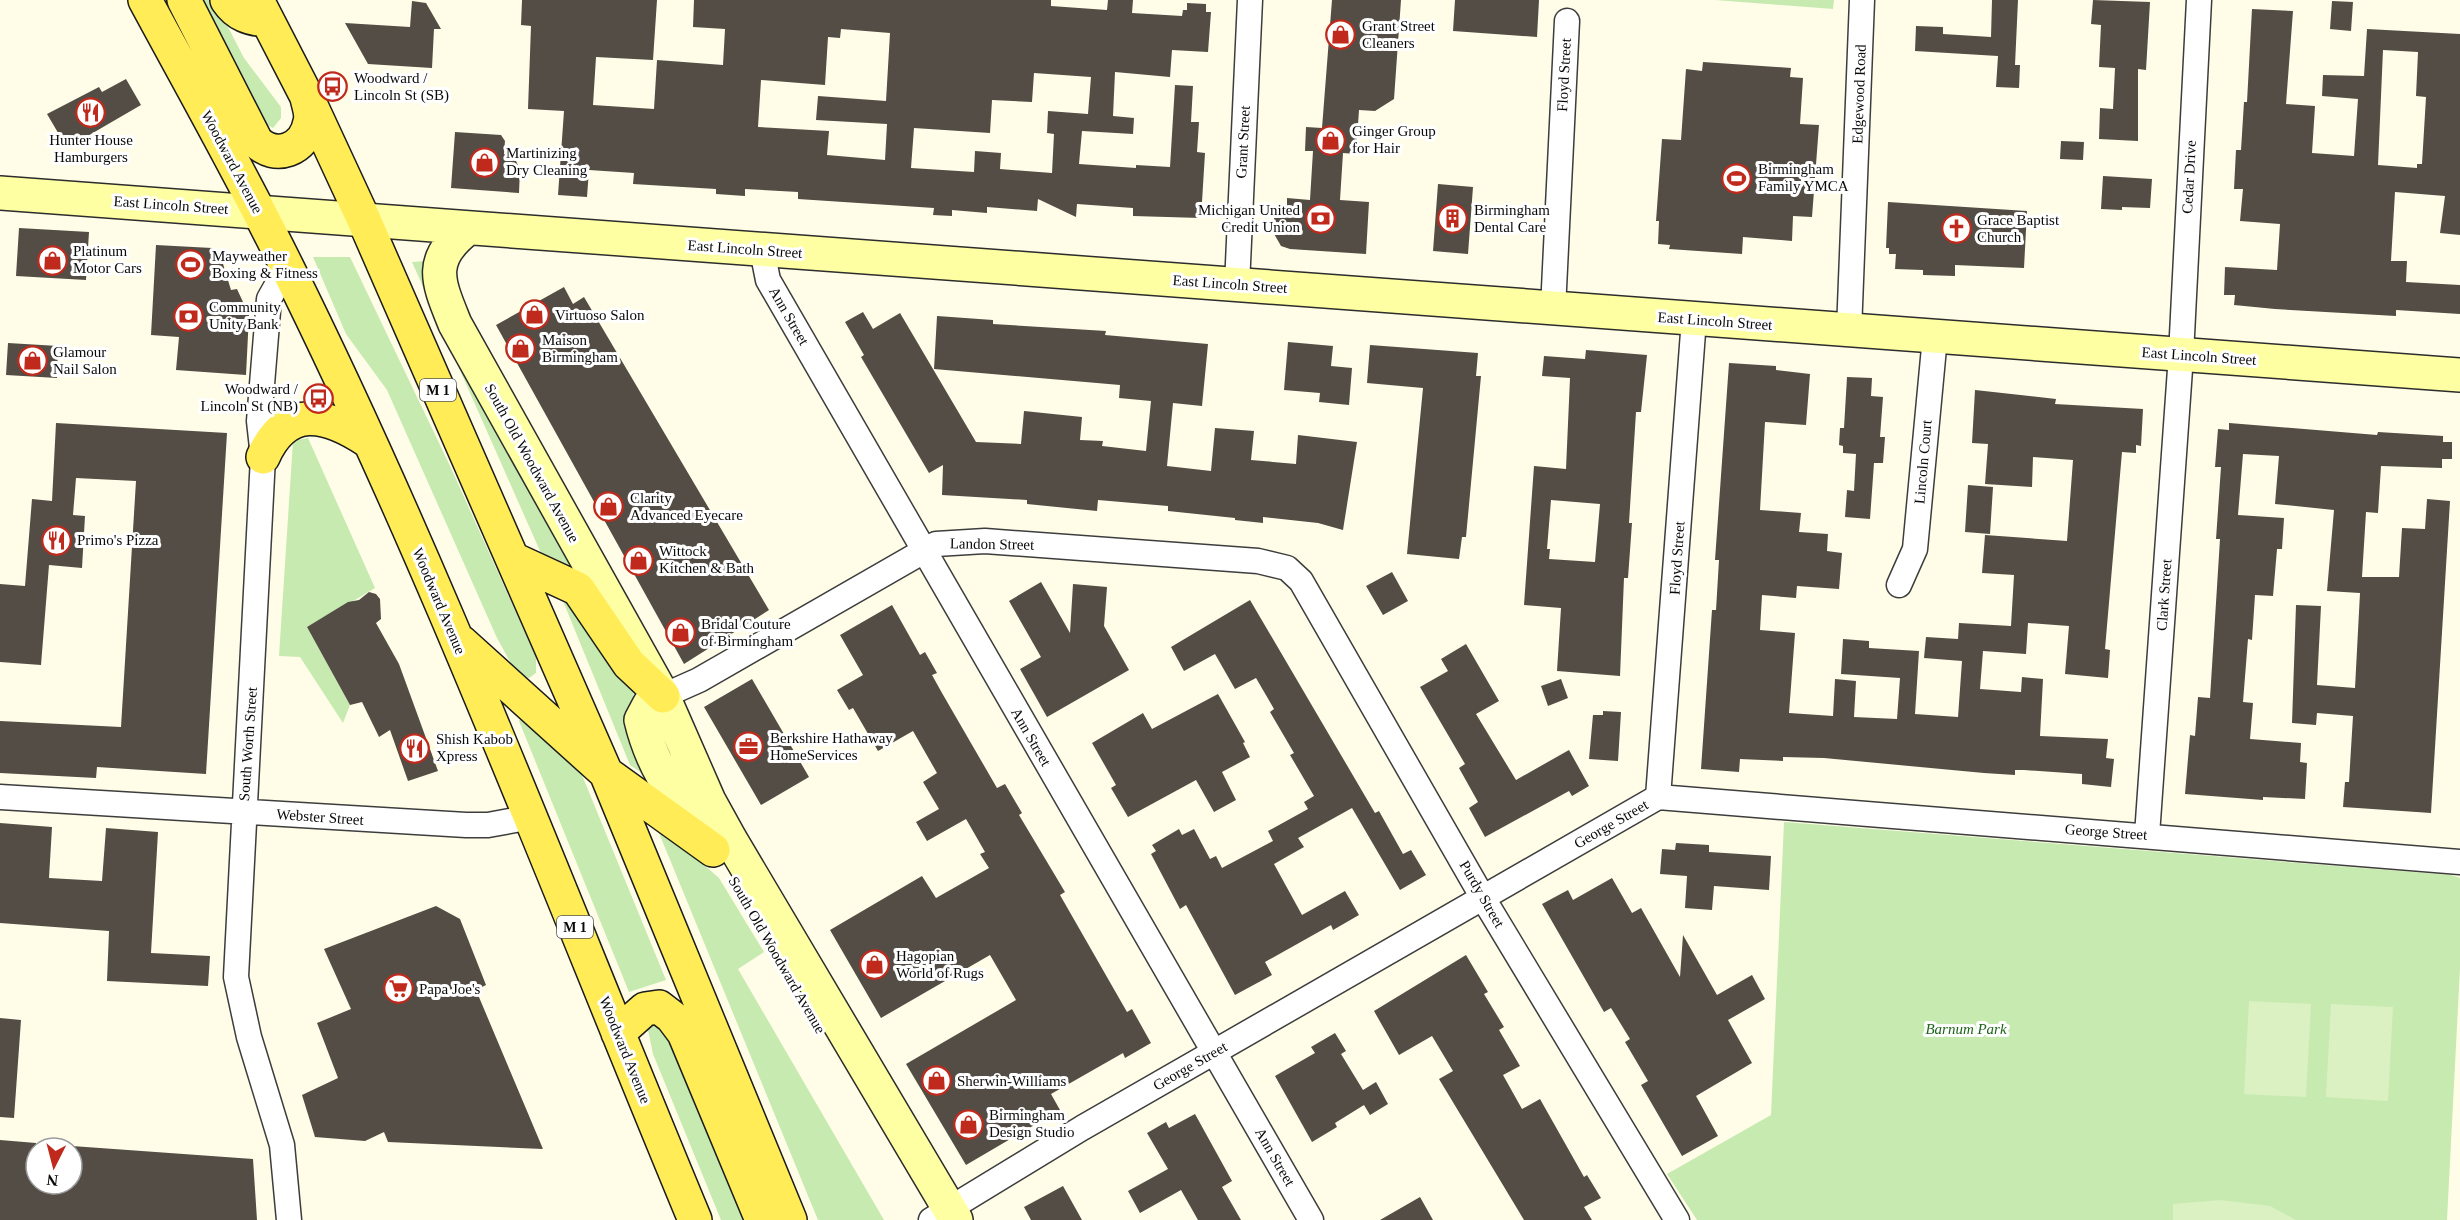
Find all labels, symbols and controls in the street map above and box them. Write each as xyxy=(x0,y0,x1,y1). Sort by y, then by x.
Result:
place label: Grant Street Cleaners xyxy=(1362,18,1436,51)
shop icon: Grant Street Cleaners xyxy=(1325,19,1357,51)
street label: Floyd Street xyxy=(1554,37,1574,112)
street label: Edgewood Road xyxy=(1849,43,1869,144)
place label: Woodward / Lincoln St (SB) xyxy=(354,70,449,104)
bus stop icon: Woodward / Lincoln St (SB) xyxy=(317,71,349,103)
restaurant icon: Hunter House Hamburgers xyxy=(75,97,107,129)
street label: Grant Street xyxy=(1233,104,1253,179)
street label: Woodward Avenue xyxy=(198,108,266,216)
place label: Ginger Group for Hair xyxy=(1352,123,1436,156)
shop icon: Ginger Group for Hair xyxy=(1315,124,1347,156)
place label: Hunter House Hamburgers xyxy=(49,132,133,165)
street label: Cedar Drive xyxy=(2179,139,2199,214)
place label: Martinizing Dry Cleaning xyxy=(506,145,588,178)
shop icon: Martinizing Dry Cleaning xyxy=(469,146,501,178)
place label: Birmingham Family YMCA xyxy=(1758,161,1849,194)
sports icon: Birmingham Family YMCA xyxy=(1721,162,1753,194)
street label: East Lincoln Street xyxy=(113,193,230,217)
place label: Michigan United Credit Union xyxy=(1198,202,1300,235)
place label: Birmingham Dental Care xyxy=(1474,202,1550,235)
bank icon: Michigan United Credit Union xyxy=(1305,203,1337,235)
building icon: Birmingham Dental Care xyxy=(1437,203,1469,235)
place label: Grace Baptist Church xyxy=(1977,212,2060,245)
church icon: Grace Baptist Church xyxy=(1940,213,1972,245)
street label: East Lincoln Street xyxy=(687,237,804,261)
place label: Platinum Motor Cars xyxy=(73,243,142,276)
shop icon: Platinum Motor Cars xyxy=(36,244,68,276)
place label: Mayweather Boxing & Fitness xyxy=(212,248,318,281)
sports icon: Mayweather Boxing & Fitness xyxy=(175,249,207,281)
street label: East Lincoln Street xyxy=(1172,272,1289,296)
street label: Ann Street xyxy=(766,284,812,349)
place label: Community Unity Bank xyxy=(209,299,281,332)
shop icon: Virtuoso Salon xyxy=(518,299,550,331)
bank icon: Community Unity Bank xyxy=(172,300,204,332)
place label: Virtuoso Salon xyxy=(555,307,645,323)
street label: East Lincoln Street xyxy=(1657,309,1774,333)
place label: Maison Birmingham xyxy=(542,332,618,365)
shop icon: Maison Birmingham xyxy=(505,333,537,365)
place label: Glamour Nail Salon xyxy=(53,344,117,377)
street label: East Lincoln Street xyxy=(2141,344,2258,368)
shop icon: Glamour Nail Salon xyxy=(16,345,48,377)
road number: M 1 xyxy=(420,379,456,401)
place label: Woodward / Lincoln St (NB) xyxy=(201,381,299,415)
street label: South Old Woodward Avenue xyxy=(482,381,582,545)
bus stop icon: Woodward / Lincoln St (NB) xyxy=(303,382,335,414)
street label: Lincoln Court xyxy=(1911,418,1935,505)
place label: Clarity Advanced Eyecare xyxy=(630,490,743,523)
shop icon: Clarity Advanced Eyecare xyxy=(593,491,625,523)
street label: Floyd Street xyxy=(1666,520,1688,595)
restaurant icon: Primo's Pizza xyxy=(40,524,72,556)
place label: Primo's Pizza xyxy=(77,532,159,548)
street label: Landon Street xyxy=(950,535,1035,553)
place label: Wittock Kitchen & Bath xyxy=(659,543,754,576)
shop icon: Wittock Kitchen & Bath xyxy=(622,544,654,576)
street label: Woodward Avenue xyxy=(409,545,469,657)
street label: Clark Street xyxy=(2154,558,2175,632)
place label: Bridal Couture of Birmingham xyxy=(701,616,793,649)
shop icon: Bridal Couture of Birmingham xyxy=(664,617,696,649)
street label: South Worth Street xyxy=(236,686,260,802)
street label: Ann Street xyxy=(1008,705,1054,770)
place label: Berkshire Hathaway HomeServices xyxy=(770,730,893,763)
place label: Shish Kabob Xpress xyxy=(436,731,513,764)
office icon: Berkshire Hathaway HomeServices xyxy=(733,731,765,763)
restaurant icon: Shish Kabob Xpress xyxy=(399,732,431,764)
street label: George Street xyxy=(1571,796,1651,852)
street label: Webster Street xyxy=(276,806,365,828)
street label: George Street xyxy=(2064,821,2149,843)
street label: Purdy Street xyxy=(1456,858,1508,931)
street label: South Old Woodward Avenue xyxy=(725,874,829,1037)
road number: M 1 xyxy=(557,916,593,938)
place label: Hagopian World of Rugs xyxy=(896,948,984,981)
shop icon: Hagopian World of Rugs xyxy=(859,949,891,981)
supermarket icon: Papa Joe's xyxy=(382,973,414,1005)
place label: Papa Joe's xyxy=(419,981,481,997)
street label: Woodward Avenue xyxy=(596,994,654,1106)
park label: Barnum Park xyxy=(1925,1021,2007,1037)
street label: George Street xyxy=(1150,1038,1230,1094)
shop icon: Sherwin-Williams xyxy=(920,1065,952,1097)
place label: Sherwin-Williams xyxy=(957,1073,1067,1089)
place label: Birmingham Design Studio xyxy=(989,1107,1074,1140)
shop icon: Birmingham Design Studio xyxy=(952,1108,984,1140)
street label: Ann Street xyxy=(1252,1125,1298,1190)
north arrow xyxy=(24,1136,84,1196)
text: N xyxy=(45,1171,59,1189)

